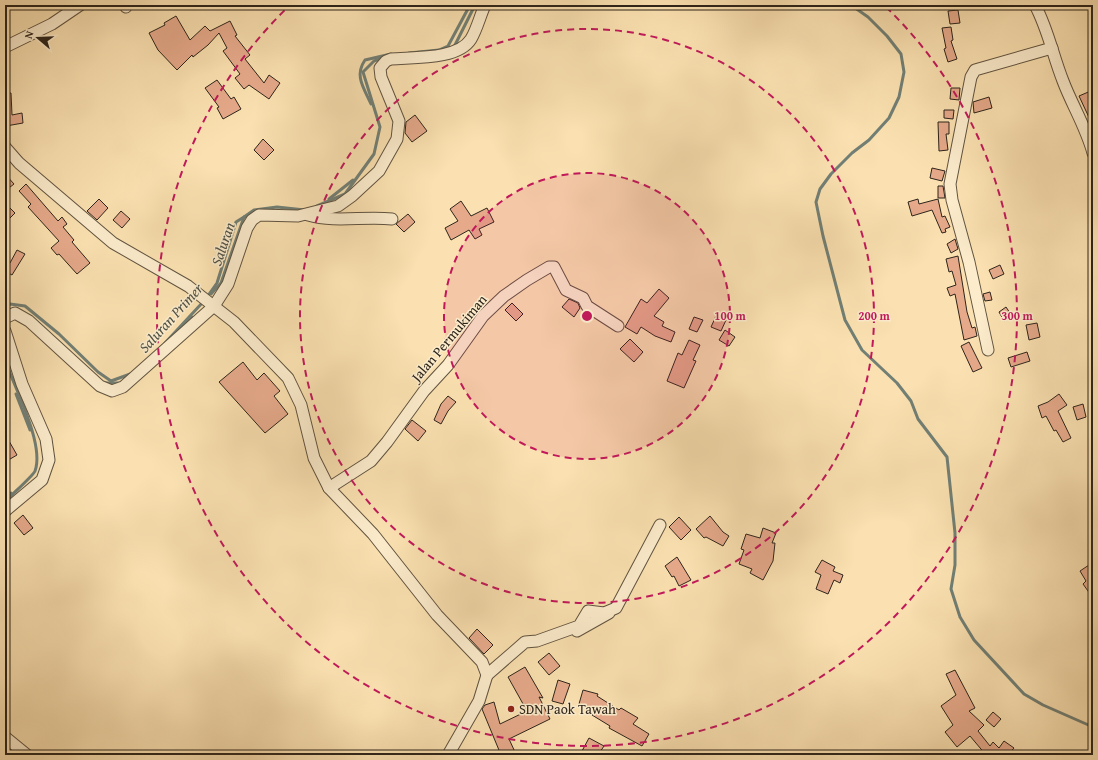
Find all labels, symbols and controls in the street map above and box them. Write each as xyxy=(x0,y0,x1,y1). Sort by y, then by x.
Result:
north arrow xyxy=(18,18,58,58)
text: N xyxy=(20,28,38,41)
water label: Saluran xyxy=(205,219,240,268)
water label: Saluran Primer xyxy=(134,278,208,357)
street label: Jalan Permukiman xyxy=(405,290,492,387)
text: 100 m xyxy=(714,307,747,324)
text: 200 m xyxy=(858,307,891,324)
text: 300 m xyxy=(1001,307,1034,324)
centre of rings xyxy=(580,309,594,323)
place label: SDN Paok Tawah xyxy=(519,699,616,719)
marker: SDN Paok Tawah xyxy=(506,704,516,714)

